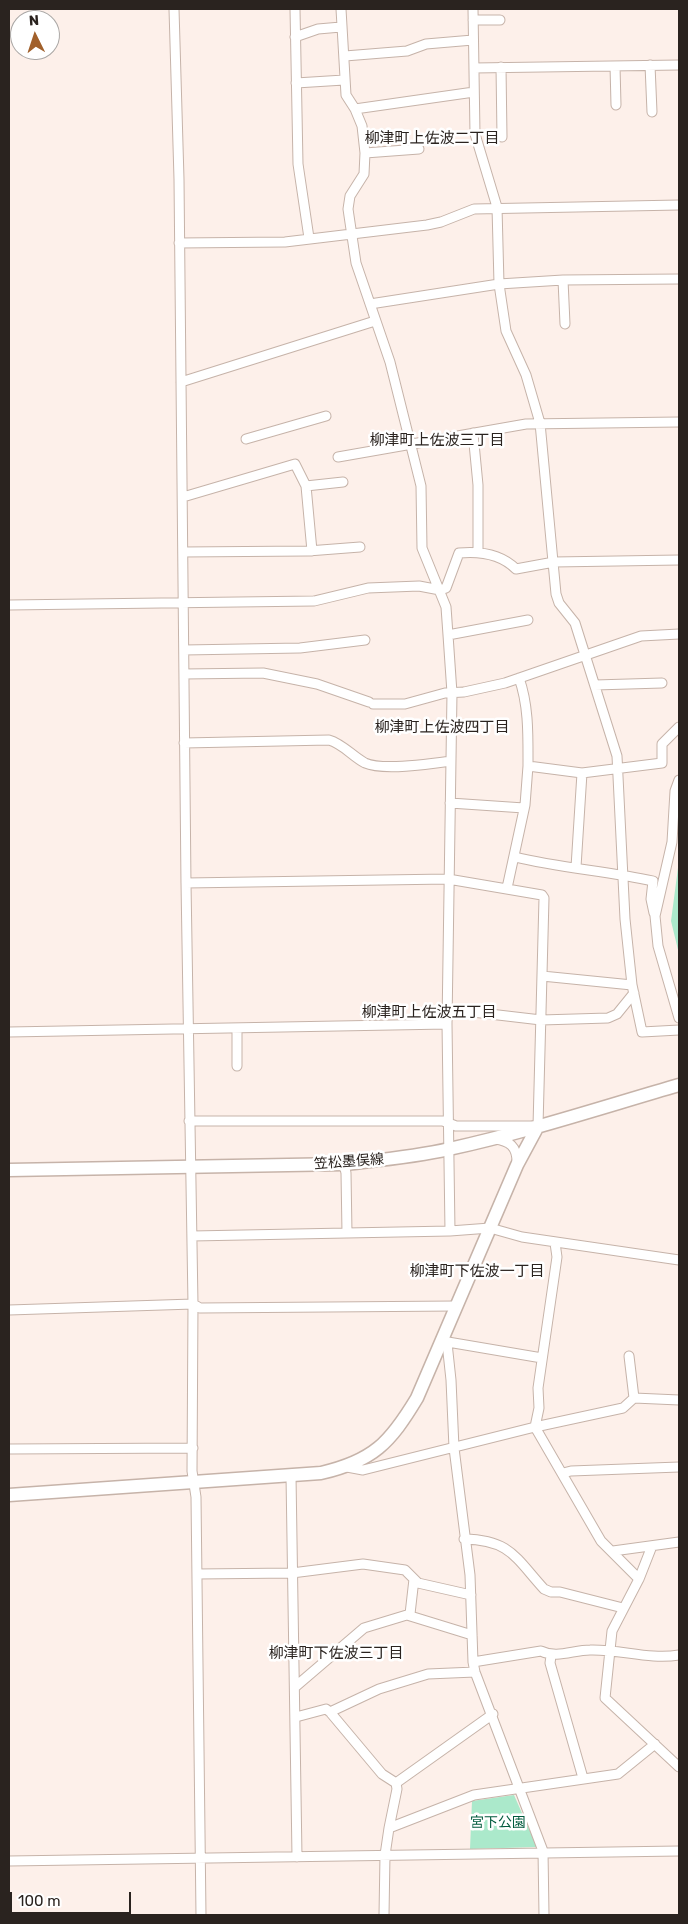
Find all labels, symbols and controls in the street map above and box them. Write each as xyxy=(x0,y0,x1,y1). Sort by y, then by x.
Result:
north arrow xyxy=(10,10,60,60)
text: N xyxy=(28,12,40,29)
district label: 柳津町上佐波二丁目 xyxy=(365,130,499,148)
district label: 柳津町上佐波三丁目 xyxy=(370,432,504,450)
district label: 柳津町上佐波四丁目 xyxy=(375,719,509,737)
district label: 柳津町上佐波五丁目 xyxy=(362,1004,496,1022)
street label: 笠松墨俣線 xyxy=(313,1151,385,1173)
district label: 柳津町下佐波一丁目 xyxy=(410,1263,544,1281)
district label: 柳津町下佐波三丁目 xyxy=(269,1645,403,1663)
park label: 宮下公園 xyxy=(470,1815,526,1831)
scale bar xyxy=(12,1882,134,1914)
text: 100 m xyxy=(18,1892,60,1910)

